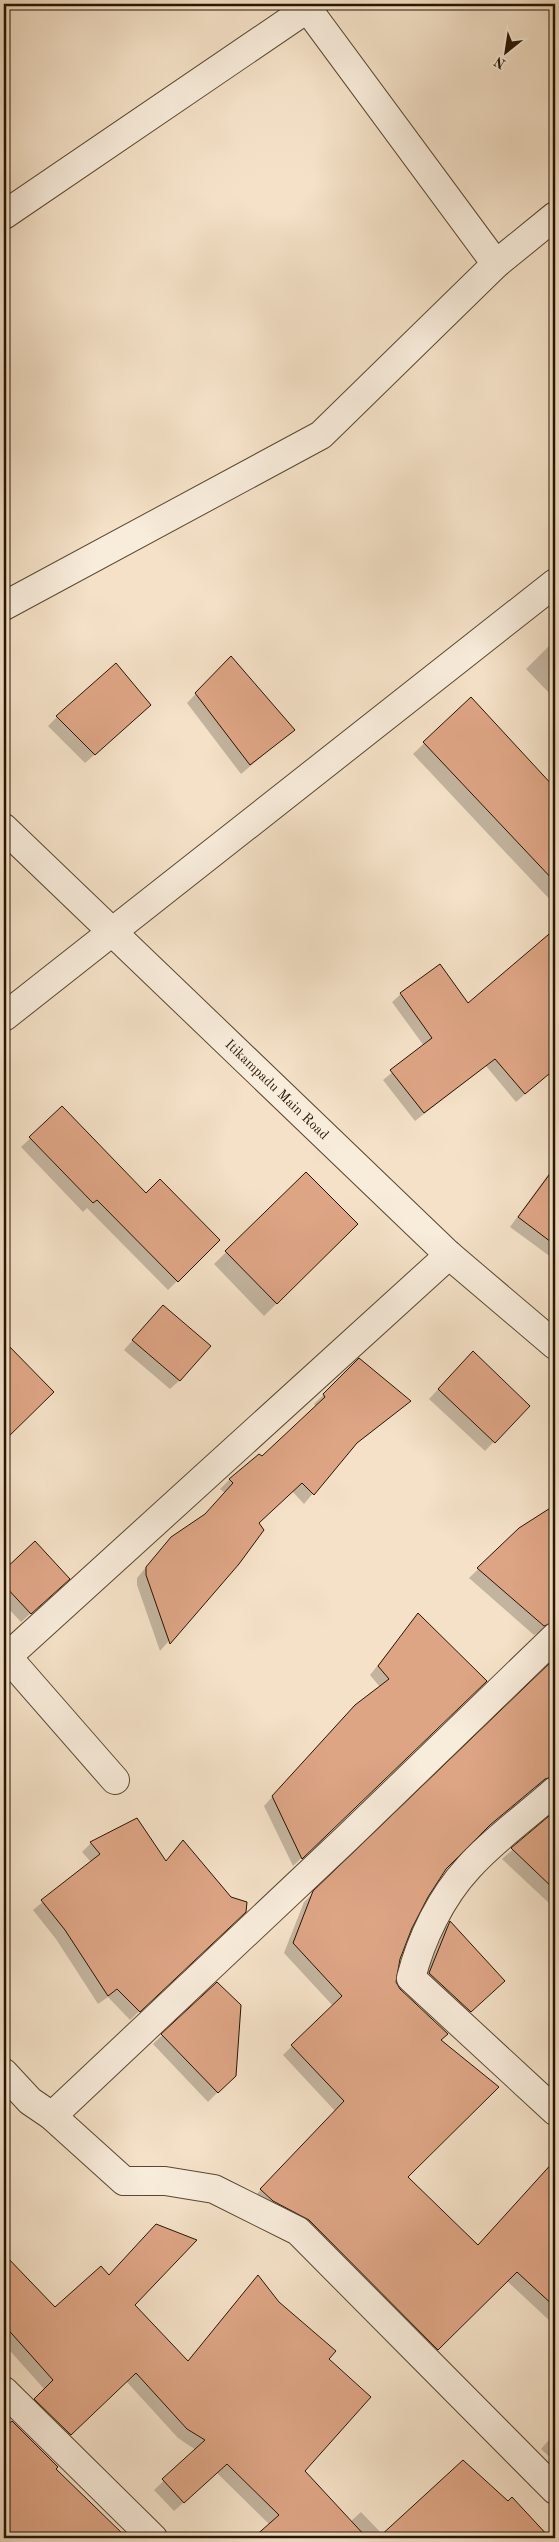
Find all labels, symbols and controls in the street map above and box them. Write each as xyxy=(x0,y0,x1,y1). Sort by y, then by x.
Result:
north arrow xyxy=(482,28,532,78)
text: N xyxy=(492,54,508,71)
street label: Itikampadu Main Road xyxy=(222,1037,331,1142)

